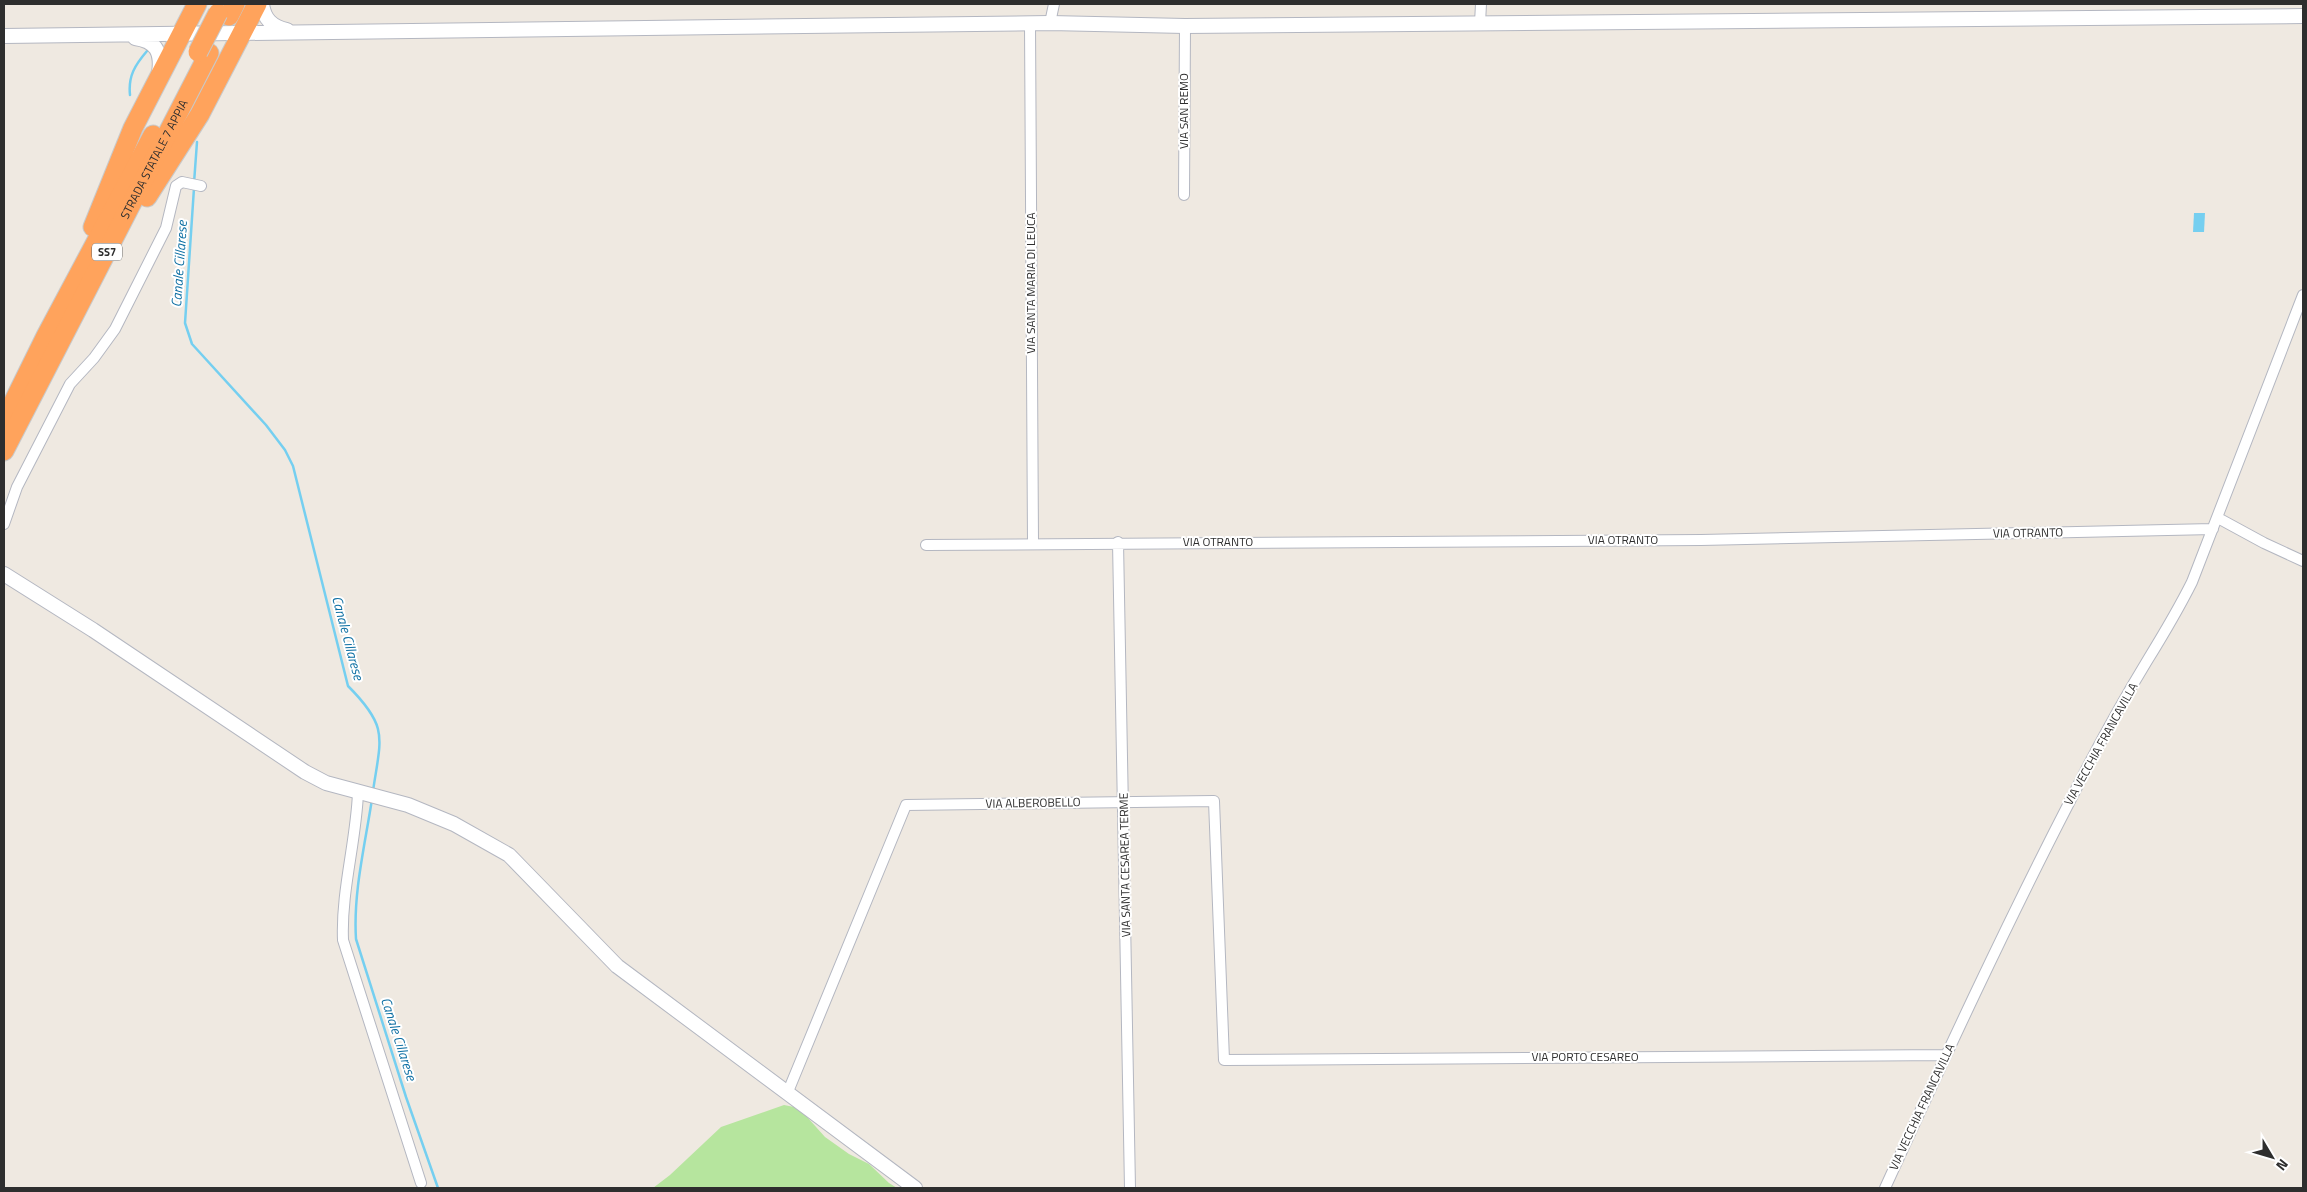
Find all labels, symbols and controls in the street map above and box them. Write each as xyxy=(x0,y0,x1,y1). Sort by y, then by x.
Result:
street label: VIA SAN REMO xyxy=(1174,73,1193,149)
street label: STRADA STATALE 7 APPIA xyxy=(115,96,192,222)
street label: VIA SANTA MARIA DI LEUCA xyxy=(1021,212,1040,354)
water label: Canale Cillarese xyxy=(165,219,192,308)
road number: SS7 xyxy=(92,243,122,260)
street label: VIA OTRANTO xyxy=(1993,522,2063,543)
street label: VIA OTRANTO xyxy=(1588,530,1658,549)
street label: VIA OTRANTO xyxy=(1183,532,1253,551)
water label: Canale Cillarese xyxy=(327,593,370,684)
street label: VIA VECCHIA FRANCAVILLA xyxy=(2059,679,2142,809)
street label: VIA ALBEROBELLO xyxy=(985,792,1081,813)
street label: VIA SANTA CESAREA TERME xyxy=(1114,792,1135,937)
water label: Canale Cillarese xyxy=(376,994,423,1085)
street label: VIA VECCHIA FRANCAVILLA xyxy=(1884,1040,1959,1173)
street label: VIA PORTO CESAREO xyxy=(1531,1047,1639,1066)
north arrow xyxy=(2247,1132,2297,1182)
text: N xyxy=(2271,1155,2294,1176)

